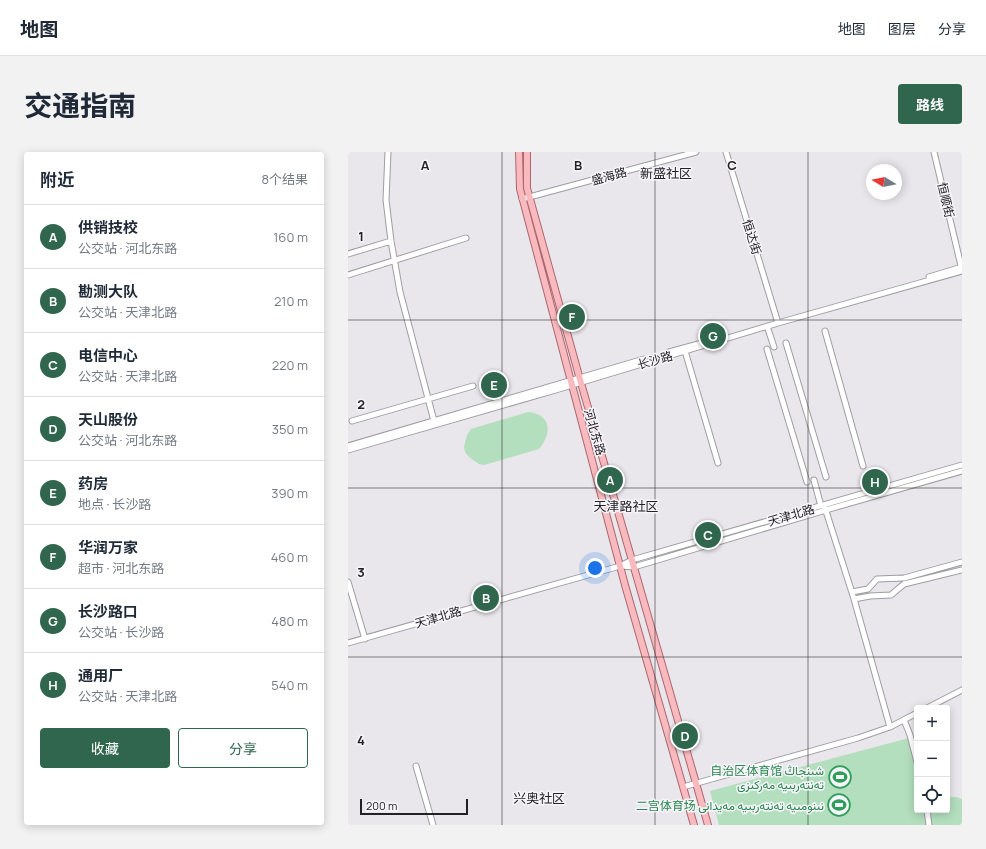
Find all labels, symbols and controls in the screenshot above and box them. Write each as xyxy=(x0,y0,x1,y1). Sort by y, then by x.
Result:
text: 地图 xyxy=(20,16,58,42)
text: 地图 xyxy=(838,19,866,38)
text: 图层 xyxy=(888,19,916,38)
text: 分享 xyxy=(938,19,966,38)
button: 路线 xyxy=(898,84,962,124)
text: 交通指南 xyxy=(24,86,136,124)
text: A xyxy=(421,156,430,174)
text: B xyxy=(574,156,582,174)
text: C xyxy=(727,156,737,174)
street label: 盛海路 xyxy=(589,163,629,189)
district label: 新盛社区 xyxy=(640,164,692,182)
north arrow xyxy=(866,164,902,200)
text: 附近 xyxy=(40,168,74,191)
text: 8个结果 xyxy=(261,170,308,188)
street label: 恒顺街 xyxy=(934,181,958,219)
text: 供销技校 xyxy=(78,217,138,238)
street label: 恒达街 xyxy=(739,217,765,257)
text: 1 xyxy=(358,227,364,245)
text: A xyxy=(49,228,57,246)
text: 160 m xyxy=(273,228,308,246)
text: 公交站 · 河北东路 xyxy=(78,239,177,257)
text: 勘测大队 xyxy=(78,281,138,302)
text: B xyxy=(49,292,57,310)
text: 210 m xyxy=(274,292,308,310)
pin: F xyxy=(559,302,585,332)
text: 公交站 · 天津北路 xyxy=(78,303,177,321)
pin: G xyxy=(700,321,726,351)
text: 电信中心 xyxy=(78,345,138,366)
street label: 长沙路 xyxy=(635,347,675,373)
text: C xyxy=(48,356,58,374)
text: 220 m xyxy=(272,356,308,374)
text: 公交站 · 天津北路 xyxy=(78,367,177,385)
pin: E xyxy=(481,370,507,400)
text: 2 xyxy=(357,395,365,413)
street label: 河北东路 xyxy=(580,407,610,457)
text: 天山股份 xyxy=(78,409,138,430)
text: D xyxy=(48,420,58,438)
text: 350 m xyxy=(272,420,308,438)
text: 公交站 · 河北东路 xyxy=(78,431,177,449)
pin: A xyxy=(597,465,623,495)
pin: H xyxy=(862,467,888,497)
text: 药房 xyxy=(78,473,108,494)
text: E xyxy=(49,484,57,502)
text: 390 m xyxy=(271,484,308,502)
text: 地点 · 长沙路 xyxy=(78,495,151,513)
district label: 天津路社区 xyxy=(593,497,659,515)
street label: 天津北路 xyxy=(766,500,816,530)
pin: C xyxy=(695,520,721,550)
text: 华润万家 xyxy=(78,537,138,558)
text: F xyxy=(50,548,56,566)
text: 460 m xyxy=(271,548,308,566)
your location xyxy=(585,558,605,578)
text: 超市 · 河北东路 xyxy=(78,559,164,577)
text: 3 xyxy=(357,563,365,581)
pin: B xyxy=(473,583,499,613)
text: 长沙路口 xyxy=(78,601,138,622)
street label: 天津北路 xyxy=(413,602,463,632)
text: G xyxy=(48,612,58,630)
text: 480 m xyxy=(271,612,308,630)
text: 公交站 · 长沙路 xyxy=(78,623,164,641)
text: 通用厂 xyxy=(78,665,123,686)
text: H xyxy=(48,676,58,694)
text: 540 m xyxy=(271,676,308,694)
text: 公交站 · 天津北路 xyxy=(78,687,177,705)
map controls xyxy=(914,705,950,813)
button: + xyxy=(914,705,950,741)
pin: D xyxy=(672,721,698,751)
button: 收藏 xyxy=(40,728,170,768)
button: 分享 xyxy=(178,728,308,768)
text: 4 xyxy=(357,731,365,749)
button: − xyxy=(914,741,950,777)
place label: 自治区体育馆 شىنجاڭ تەنتەربىيە مەركىزى xyxy=(710,762,824,793)
sports icon: 自治区体育馆 شىنجاڭ تەنتەربىيە مەركىزى xyxy=(827,764,853,790)
button: locate xyxy=(914,777,950,813)
district label: 兴奥社区 xyxy=(513,789,565,807)
sports icon: 二宫体育场 نىنومىيە تەنتەربىيە مەيدانى xyxy=(826,792,852,818)
scale bar xyxy=(360,797,468,816)
place label: 二宫体育场 نىنومىيە تەنتەربىيە مەيدانى xyxy=(636,797,824,814)
text: 200 m xyxy=(366,798,397,813)

